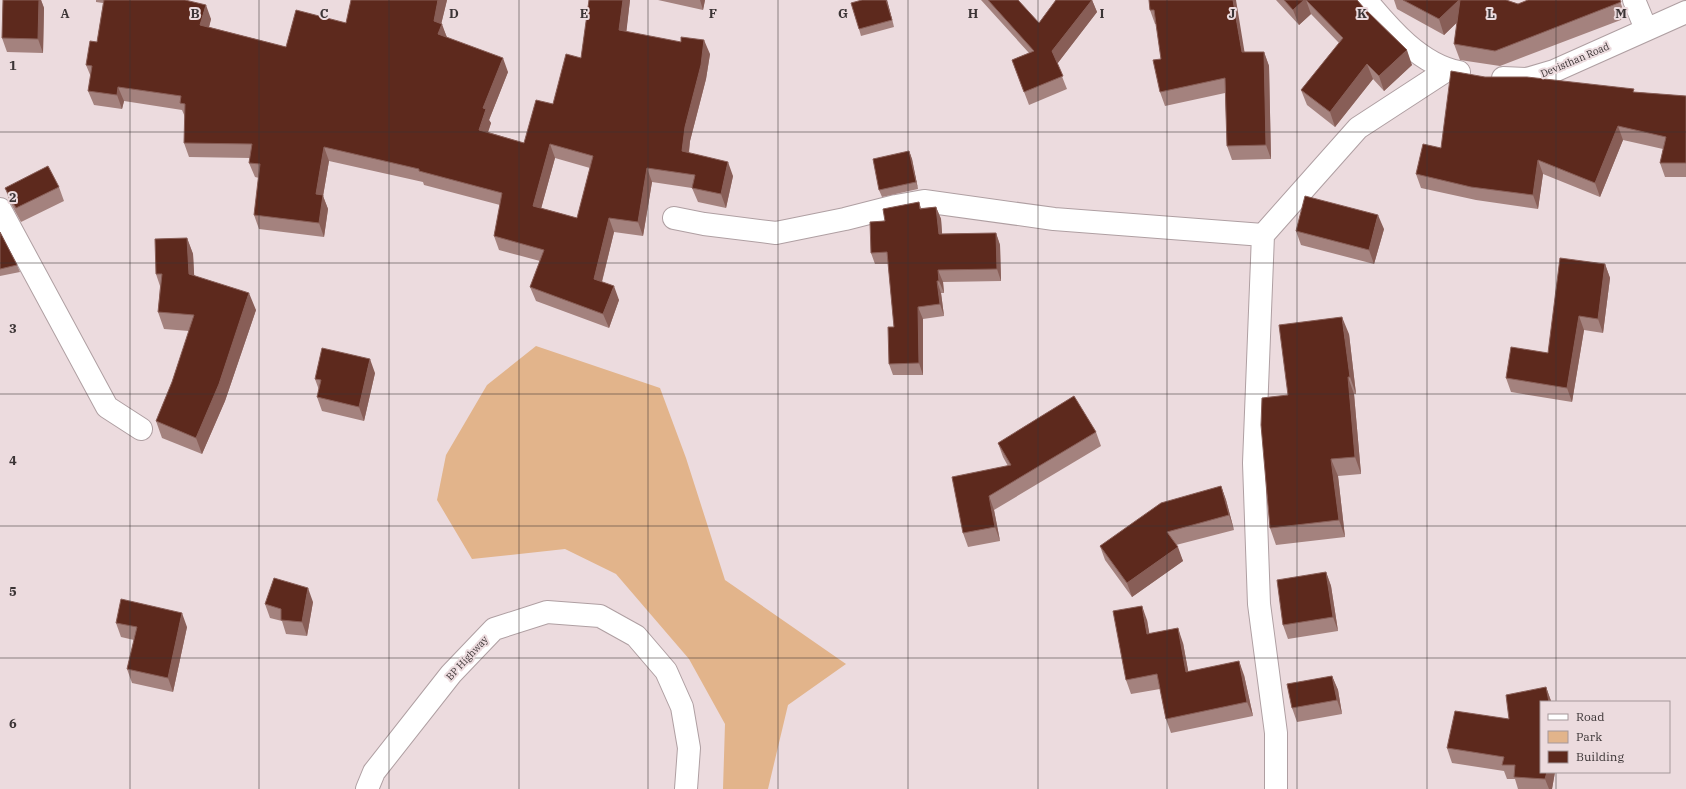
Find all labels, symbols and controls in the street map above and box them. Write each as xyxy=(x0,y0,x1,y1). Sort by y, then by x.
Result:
text: A xyxy=(60,5,70,22)
text: B xyxy=(190,5,200,22)
text: C xyxy=(320,5,329,22)
text: D xyxy=(449,5,459,22)
text: E xyxy=(580,5,588,22)
text: F xyxy=(709,5,717,22)
text: G xyxy=(838,5,848,22)
text: H xyxy=(968,5,979,22)
text: I xyxy=(1100,5,1105,22)
text: J xyxy=(1229,5,1236,22)
text: K xyxy=(1357,5,1367,22)
text: L xyxy=(1487,5,1495,22)
text: M xyxy=(1615,5,1627,22)
street label: Devisthan Road xyxy=(1539,40,1611,80)
text: 1 xyxy=(9,57,17,74)
text: 2 xyxy=(9,189,17,206)
text: 3 xyxy=(9,320,17,337)
text: 4 xyxy=(9,452,17,469)
text: 5 xyxy=(9,583,17,600)
street label: BP Highway xyxy=(443,633,491,683)
legend xyxy=(1540,701,1670,773)
text: Road xyxy=(1576,709,1605,724)
text: 6 xyxy=(9,715,17,732)
text: Park xyxy=(1576,729,1602,744)
text: Building xyxy=(1576,749,1624,764)

